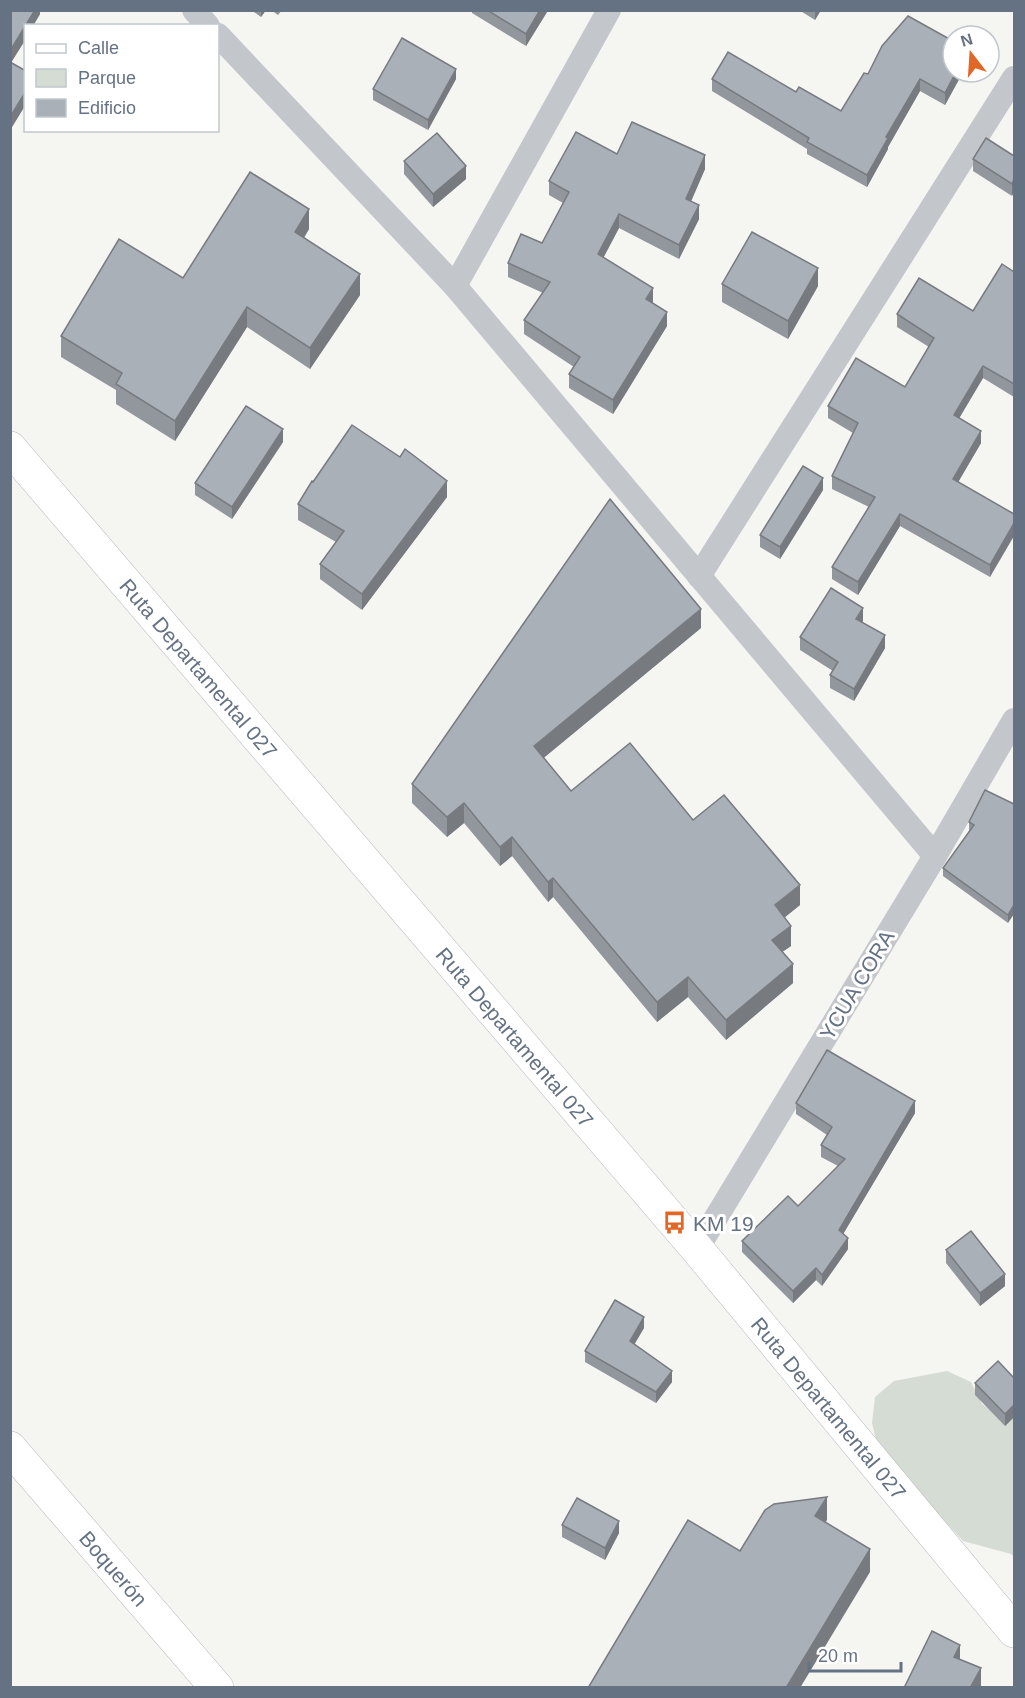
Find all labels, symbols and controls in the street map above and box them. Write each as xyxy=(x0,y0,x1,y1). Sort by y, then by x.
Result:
legend xyxy=(24,24,219,132)
north arrow xyxy=(941,24,1001,84)
text: N xyxy=(959,30,975,50)
text: Calle xyxy=(78,38,119,58)
text: Parque xyxy=(78,68,136,88)
text: Edificio xyxy=(78,98,136,118)
street label: Ruta Departamental 027 xyxy=(116,574,282,763)
street label: YCUA CORA xyxy=(815,926,899,1044)
street label: Ruta Departamental 027 xyxy=(432,943,598,1131)
bus stop icon: KM 19 xyxy=(662,1210,688,1236)
place label: KM 19 xyxy=(693,1212,754,1235)
street label: Ruta Departamental 027 xyxy=(747,1313,911,1504)
street label: Boquerón xyxy=(75,1526,152,1610)
scale bar xyxy=(809,1635,900,1673)
text: 20 m xyxy=(818,1646,858,1666)

